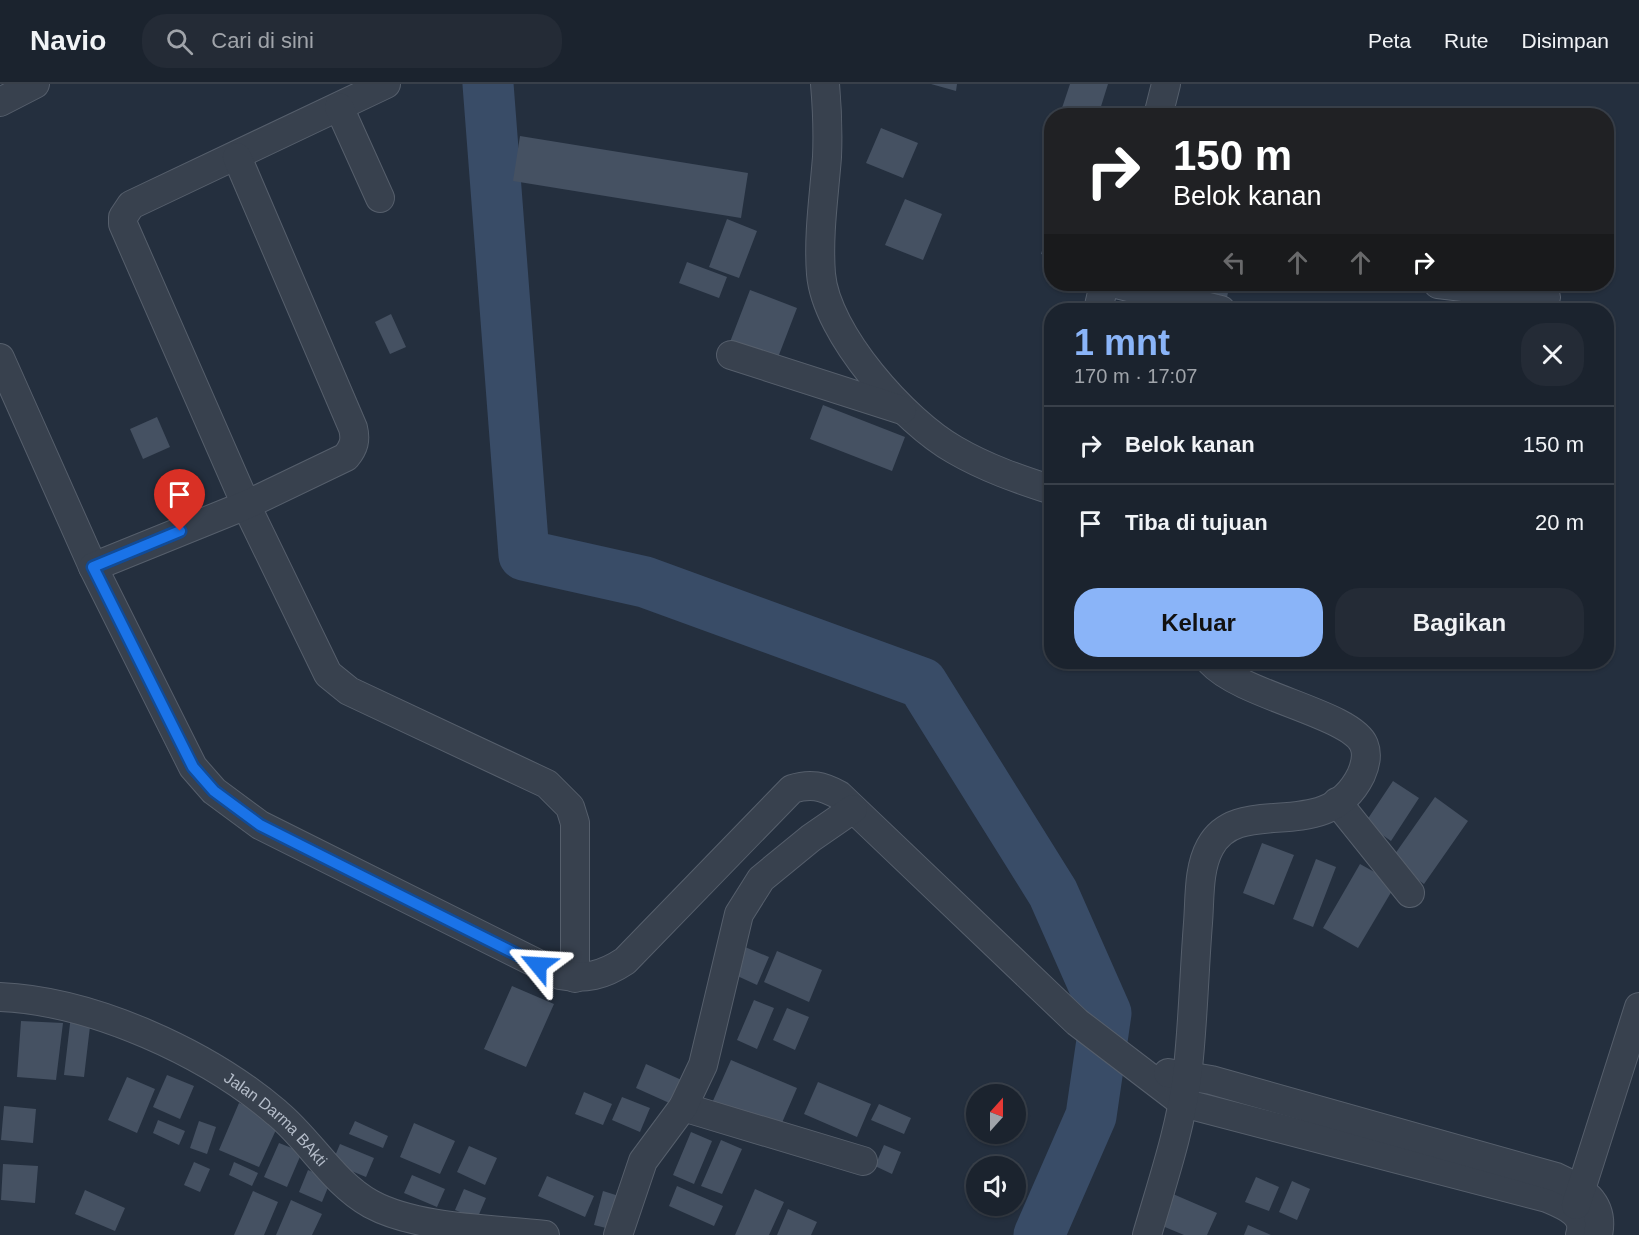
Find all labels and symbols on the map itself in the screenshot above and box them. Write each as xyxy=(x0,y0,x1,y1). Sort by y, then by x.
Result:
pin xyxy=(154,469,205,531)
position arrow xyxy=(506,933,570,997)
street label: Jalan Darma BAkti xyxy=(221,1069,330,1169)
north arrow xyxy=(966,1084,1026,1144)

